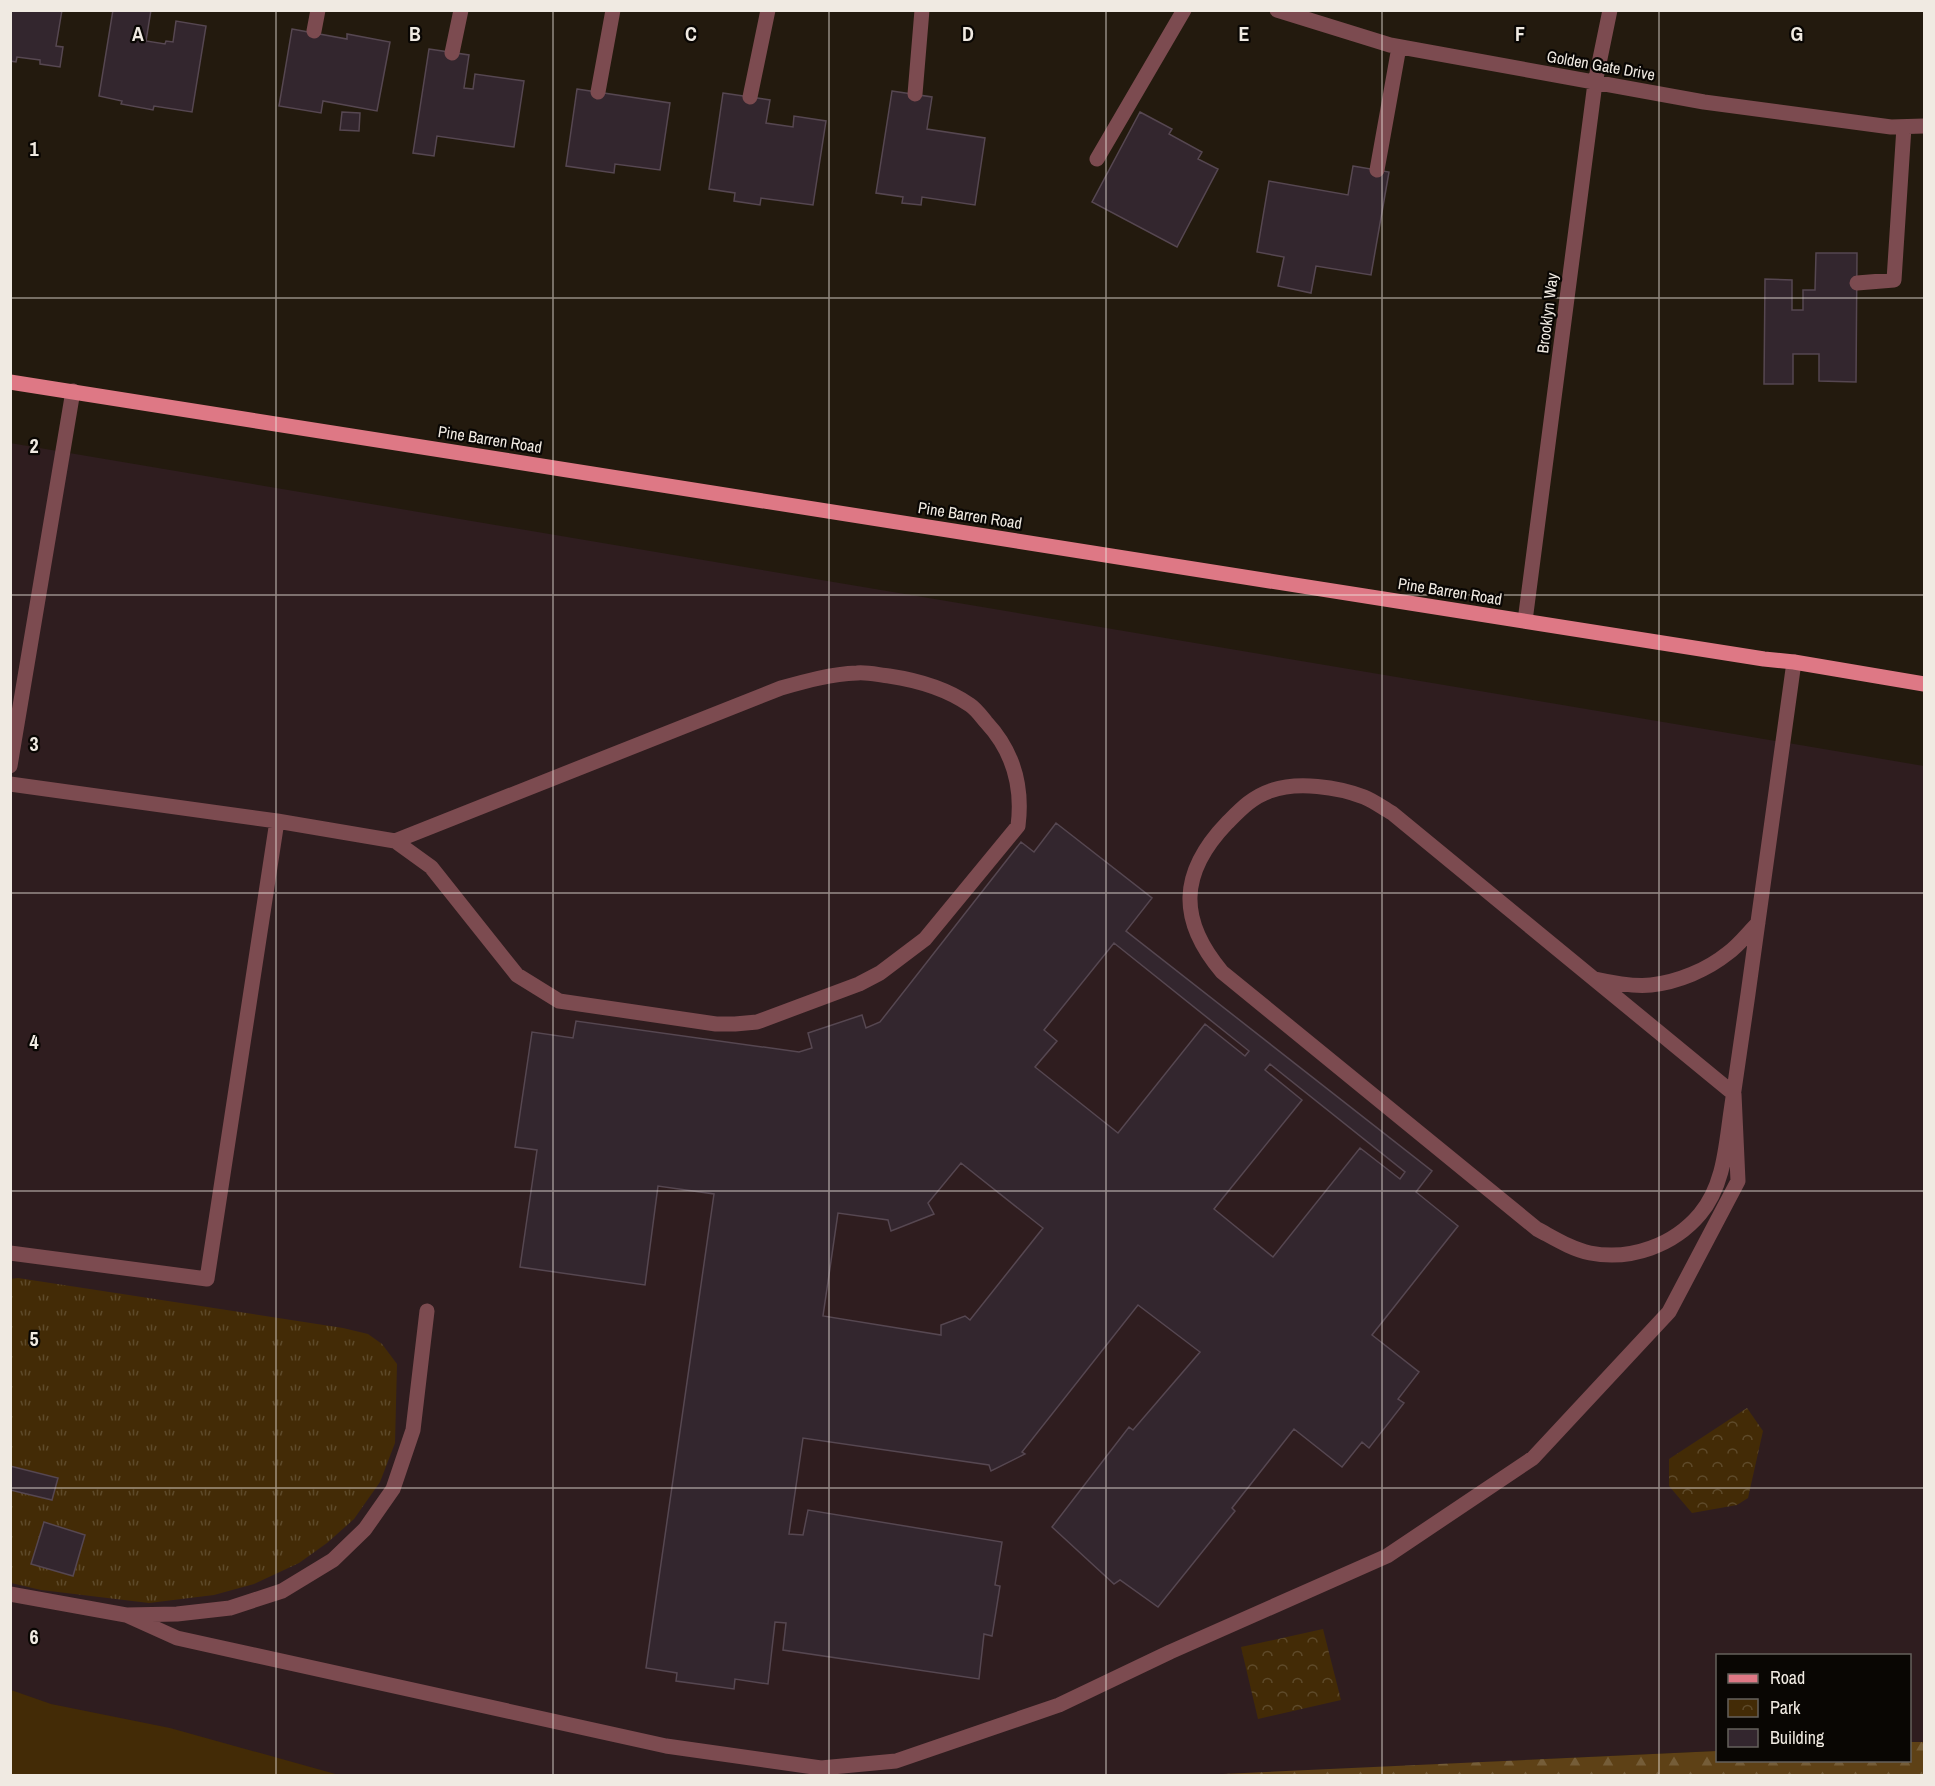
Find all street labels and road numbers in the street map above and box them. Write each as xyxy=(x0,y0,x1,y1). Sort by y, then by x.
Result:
street label: Golden Gate Drive xyxy=(1545,45,1657,85)
street label: Brooklyn Way xyxy=(1531,271,1563,354)
street label: Pine Barren Road xyxy=(436,420,544,458)
street label: Pine Barren Road xyxy=(916,496,1024,534)
street label: Pine Barren Road xyxy=(1396,572,1504,610)

